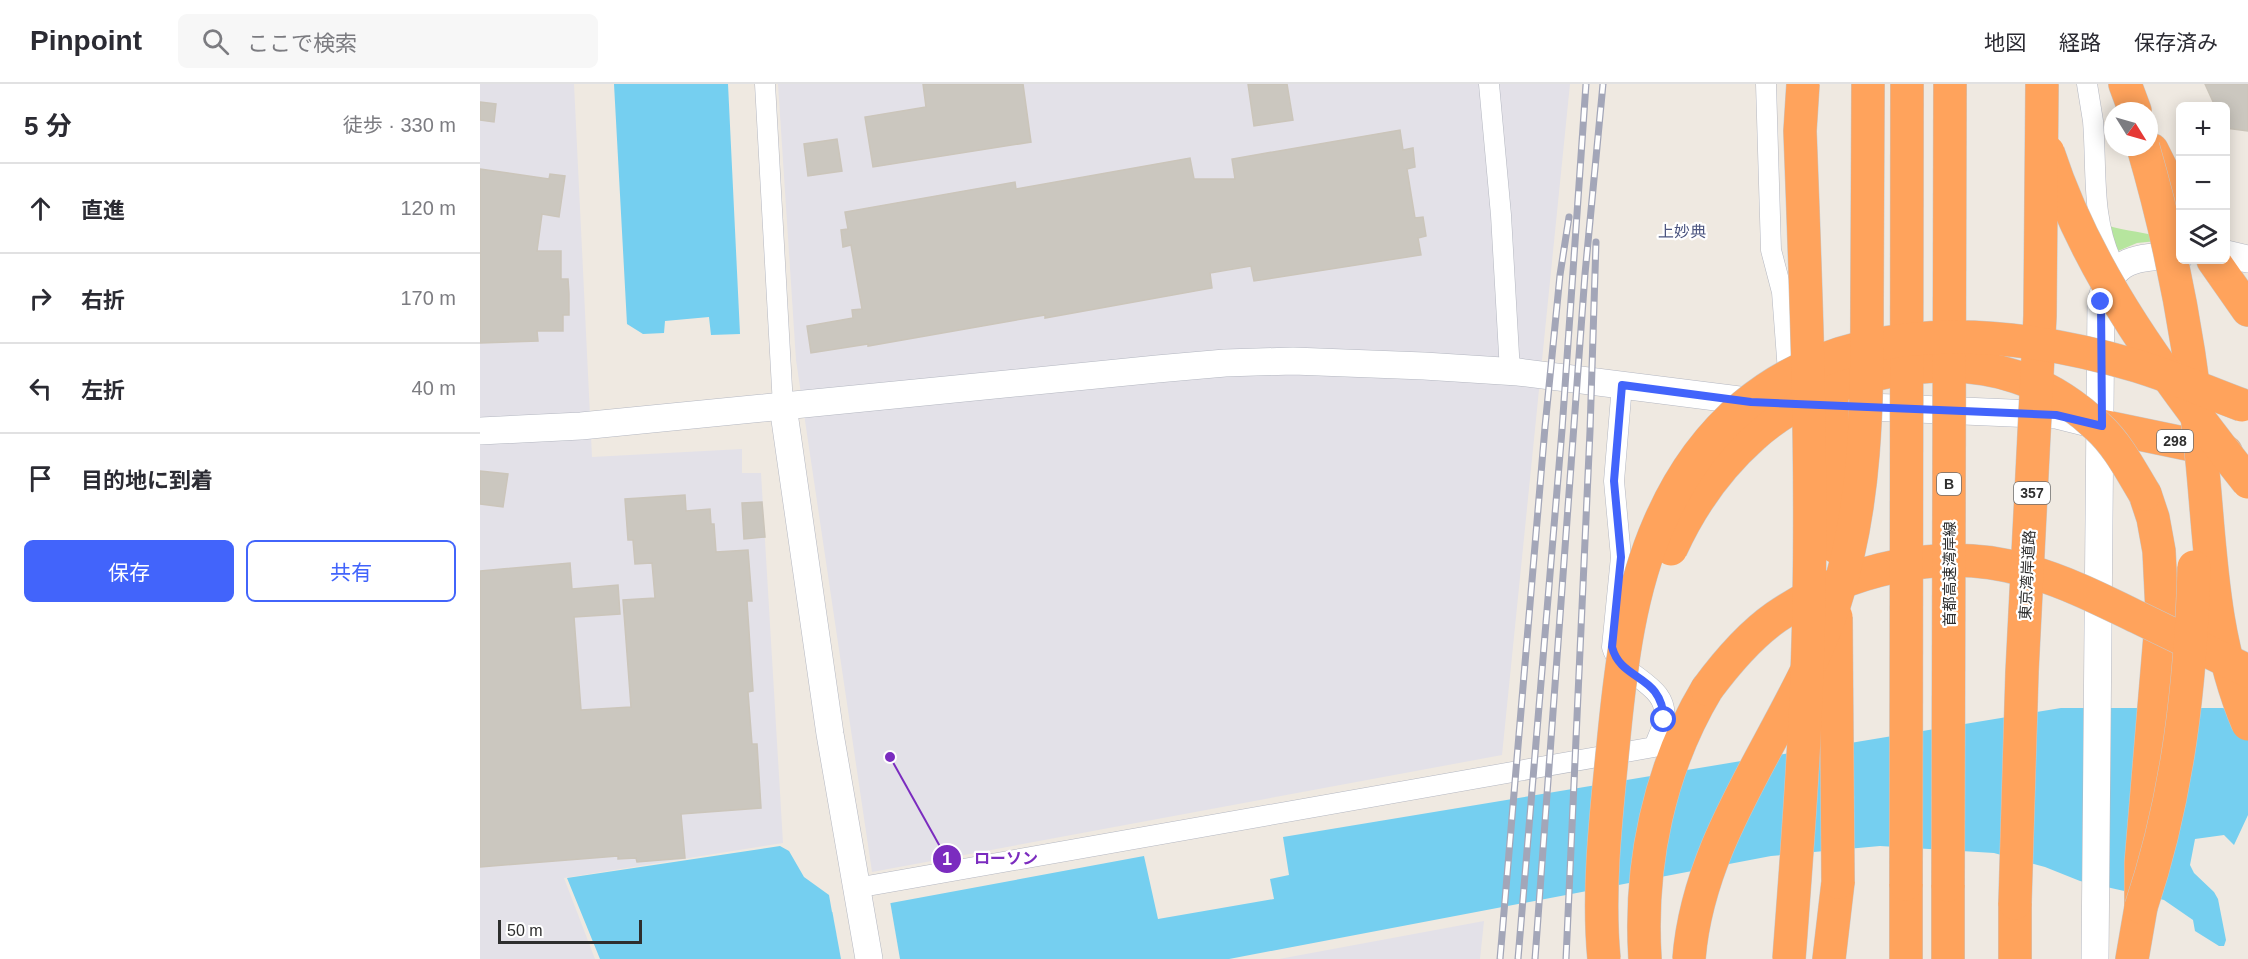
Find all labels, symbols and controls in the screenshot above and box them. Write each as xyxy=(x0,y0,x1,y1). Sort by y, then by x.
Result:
search box xyxy=(178,14,598,68)
text: Pinpoint xyxy=(30,25,142,56)
icon: search xyxy=(199,25,232,58)
text: ここで検索 xyxy=(247,31,357,56)
text: 地図 xyxy=(1984,31,2026,54)
text: 経路 xyxy=(2059,31,2101,54)
text: 保存済み xyxy=(2134,31,2218,54)
north arrow xyxy=(2104,102,2158,156)
map controls xyxy=(2176,102,2230,264)
button: + xyxy=(2176,102,2230,156)
text: 5 分 xyxy=(24,111,72,141)
text: 徒歩 · 330 m xyxy=(343,114,456,136)
button: − xyxy=(2176,156,2230,210)
icon: ahead xyxy=(24,192,57,225)
text: 120 m xyxy=(400,197,456,219)
text: 直進 xyxy=(81,198,125,223)
button: layers xyxy=(2176,210,2230,264)
district label: 上妙典 xyxy=(1658,223,1706,240)
icon: right xyxy=(24,282,57,315)
text: 170 m xyxy=(400,287,456,309)
text: 右折 xyxy=(81,288,125,313)
route end xyxy=(2087,288,2113,314)
icon: left xyxy=(24,372,57,405)
text: 40 m xyxy=(412,377,456,399)
text: 左折 xyxy=(81,378,125,403)
road number: 298 xyxy=(2157,430,2193,452)
icon: arrive xyxy=(24,462,57,495)
text: 目的地に到着 xyxy=(81,468,213,493)
road number: B xyxy=(1937,473,1961,495)
road number: 357 xyxy=(2014,482,2050,504)
street label: 首都高速湾岸線 xyxy=(1941,521,1958,627)
street label: 東京湾岸道路 xyxy=(2016,530,2038,620)
button: 保存 xyxy=(24,540,234,602)
button: 共有 xyxy=(246,540,456,602)
route start xyxy=(1650,706,1676,732)
callout: ローソン xyxy=(932,842,1050,876)
text: 1 xyxy=(942,849,952,869)
text: ローソン xyxy=(974,850,1038,867)
scale bar xyxy=(498,917,642,944)
text: 50 m xyxy=(507,922,543,939)

